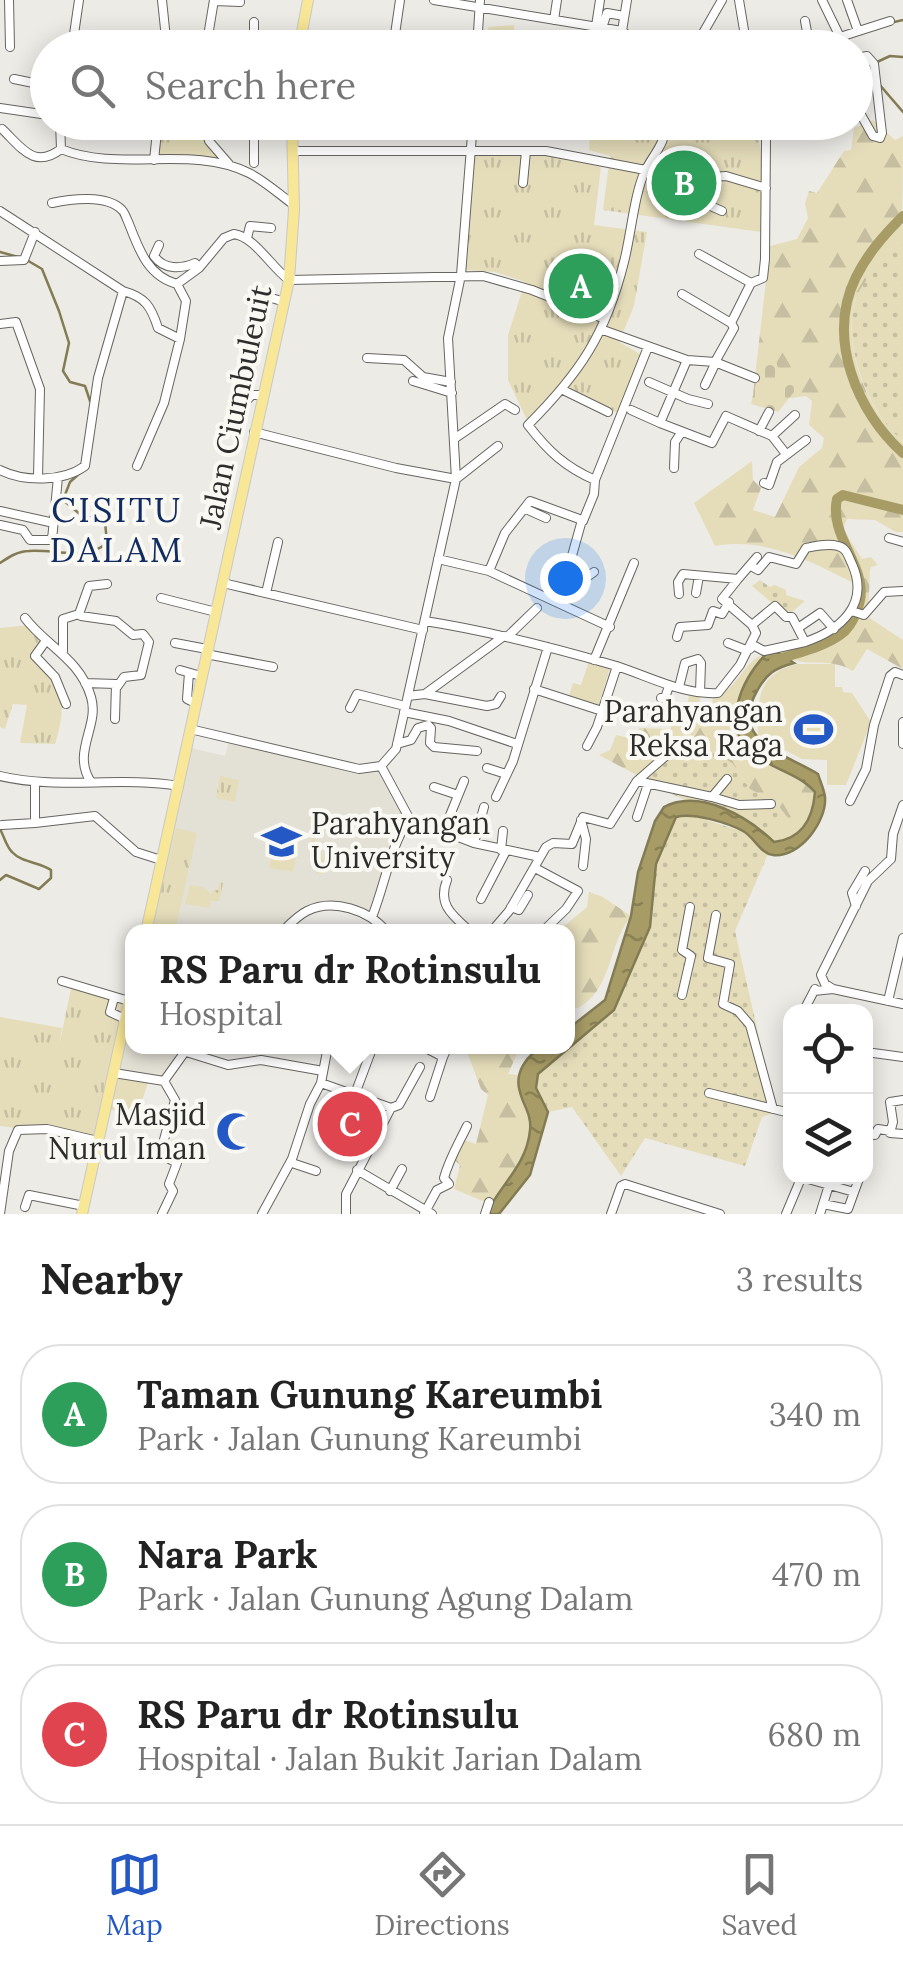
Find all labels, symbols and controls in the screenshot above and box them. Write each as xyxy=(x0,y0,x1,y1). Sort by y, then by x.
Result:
search box xyxy=(30,30,873,140)
icon: search xyxy=(65,58,120,113)
text: Search here xyxy=(145,61,356,109)
pin: B xyxy=(652,146,716,220)
pin: A xyxy=(548,248,614,324)
street label: Jalan Ciumbuleuit xyxy=(190,281,280,533)
district label: CISITU DALAM xyxy=(50,487,184,572)
your location xyxy=(540,553,591,604)
place label: Parahyangan Reksa Raga xyxy=(604,692,783,765)
sports icon: Parahyangan Reksa Raga xyxy=(792,708,834,750)
place label: Parahyangan University xyxy=(311,804,490,877)
school or university icon: Parahyangan University xyxy=(260,820,302,862)
popup xyxy=(125,924,575,1054)
text: RS Paru dr Rotinsulu xyxy=(159,945,541,993)
text: Hospital xyxy=(159,993,283,1034)
map controls xyxy=(783,1004,873,1184)
button: locate xyxy=(783,1004,873,1094)
pin: C xyxy=(318,1086,382,1162)
button: layers xyxy=(783,1094,873,1184)
place label: Masjid Nurul Iman xyxy=(48,1095,206,1167)
mosque icon: Masjid Nurul Iman xyxy=(215,1111,257,1153)
text: Nearby xyxy=(40,1252,183,1306)
text: 3 results xyxy=(736,1259,863,1300)
text: Taman Gunung Kareumbi xyxy=(137,1370,602,1418)
text: A xyxy=(64,1394,85,1435)
text: 340 m xyxy=(769,1394,861,1435)
text: Park · Jalan Gunung Kareumbi xyxy=(137,1418,582,1459)
text: Nara Park xyxy=(137,1530,318,1578)
text: B xyxy=(64,1554,85,1595)
text: 470 m xyxy=(772,1554,861,1595)
text: Park · Jalan Gunung Agung Dalam xyxy=(137,1578,633,1619)
text: RS Paru dr Rotinsulu xyxy=(137,1690,519,1738)
text: C xyxy=(63,1714,86,1755)
text: 680 m xyxy=(768,1714,861,1755)
text: Hospital · Jalan Bukit Jarian Dalam xyxy=(137,1738,642,1779)
tab: Map xyxy=(106,1847,163,1943)
tab: Directions xyxy=(374,1847,510,1943)
tab: Saved xyxy=(721,1847,797,1943)

